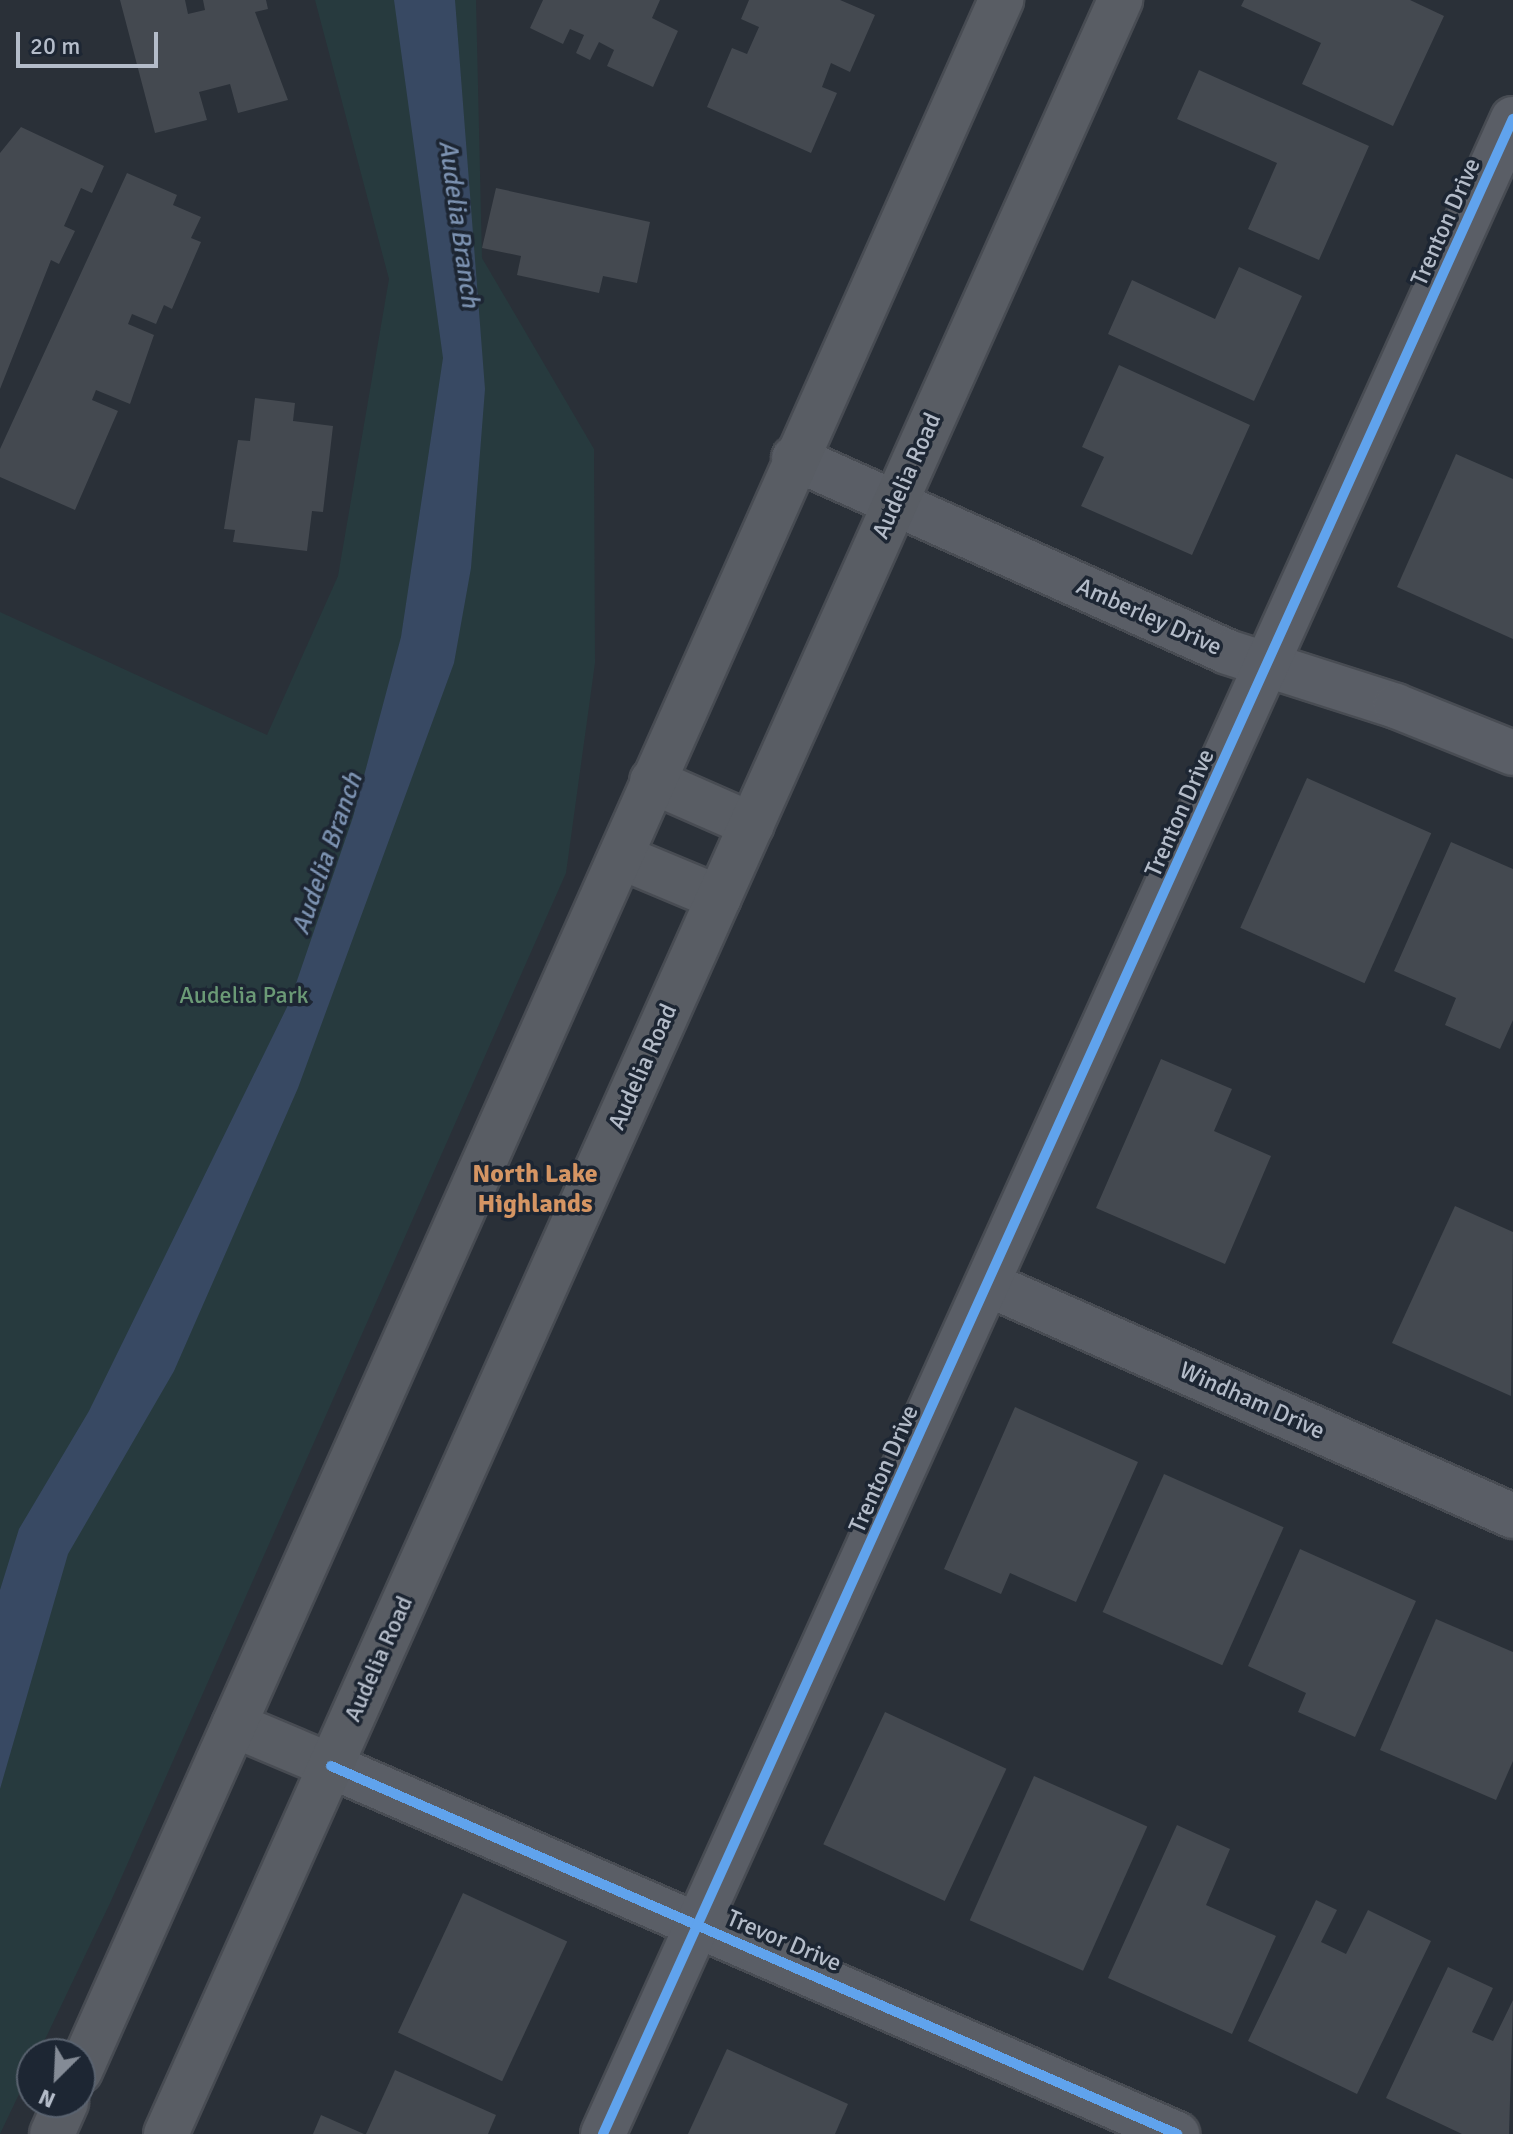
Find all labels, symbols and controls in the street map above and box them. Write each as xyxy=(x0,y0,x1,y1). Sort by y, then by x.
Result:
scale bar xyxy=(20,16,162,66)
text: 20 m xyxy=(30,31,80,61)
water label: Audelia Branch xyxy=(431,138,485,310)
street label: Trenton Drive xyxy=(1405,154,1487,290)
street label: Audelia Road xyxy=(866,409,948,543)
street label: Amberley Drive xyxy=(1072,572,1226,662)
street label: Trenton Drive xyxy=(1139,745,1221,881)
water label: Audelia Branch xyxy=(286,769,370,939)
park label: Audelia Park xyxy=(179,982,309,1010)
street label: Audelia Road xyxy=(602,1000,684,1134)
district label: North Lake Highlands xyxy=(472,1159,598,1220)
street label: Windham Drive xyxy=(1175,1356,1329,1446)
street label: Trenton Drive xyxy=(843,1401,925,1537)
street label: Audelia Road xyxy=(338,1592,420,1726)
street label: Trevor Drive xyxy=(722,1904,846,1978)
north arrow xyxy=(16,2038,96,2118)
text: N xyxy=(34,2083,59,2114)

